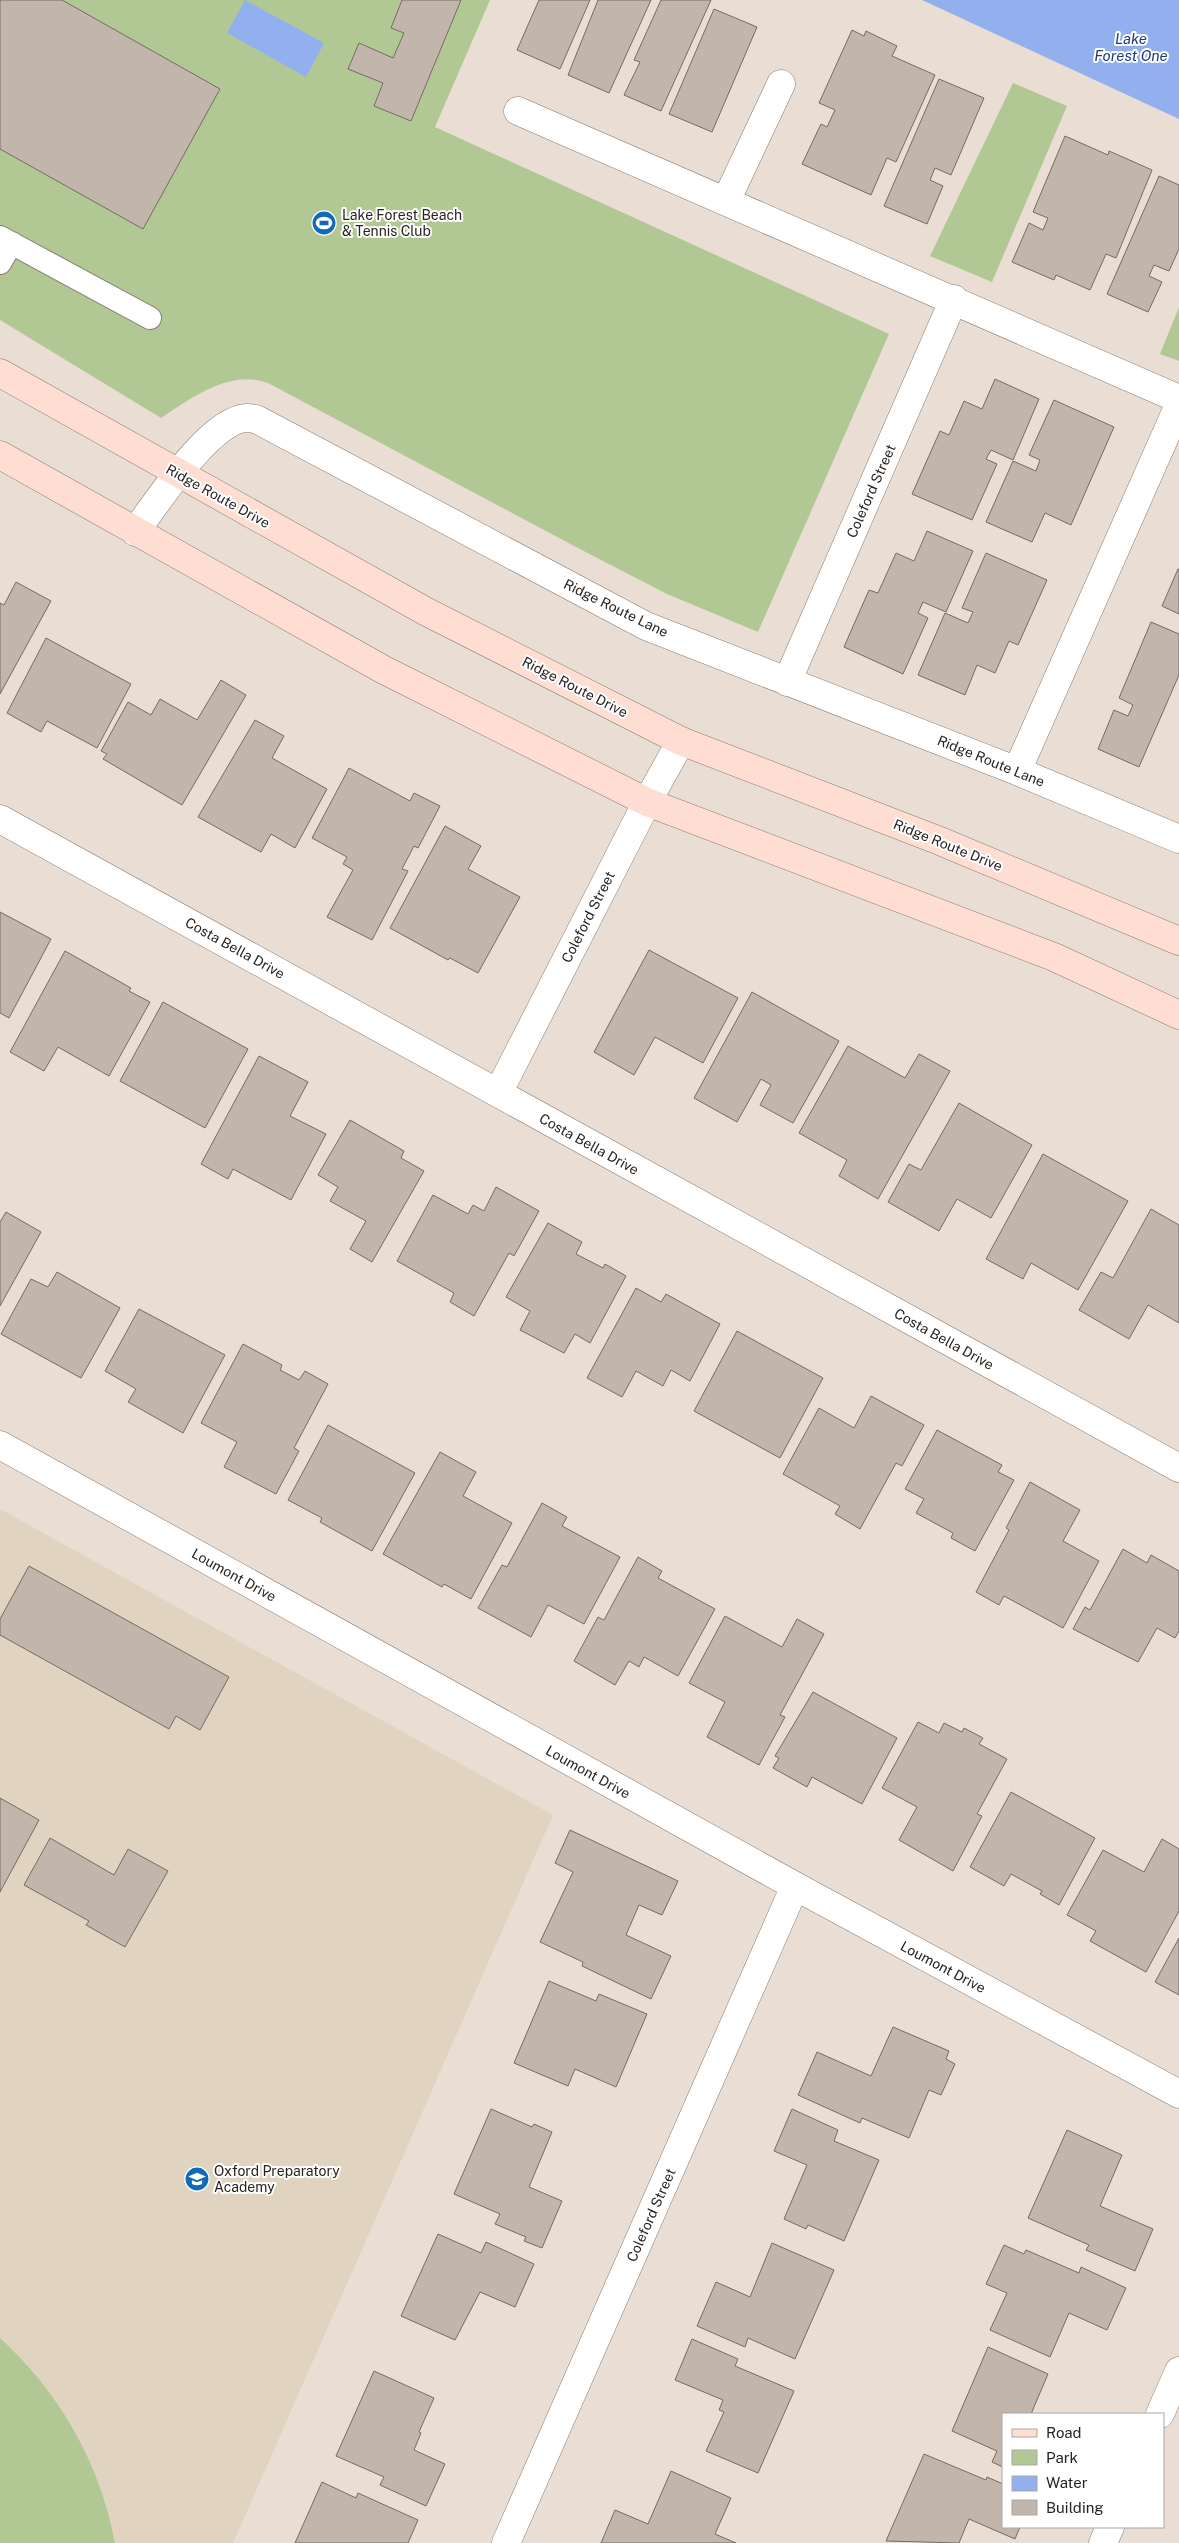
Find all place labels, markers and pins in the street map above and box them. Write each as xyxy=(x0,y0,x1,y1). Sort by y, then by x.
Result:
place label: Lake Forest Beach & Tennis Club xyxy=(342,207,462,239)
sports icon: Lake Forest Beach & Tennis Club xyxy=(311,210,337,236)
place label: Oxford Preparatory Academy xyxy=(214,2163,340,2195)
school or university icon: Oxford Preparatory Academy xyxy=(184,2166,210,2192)

